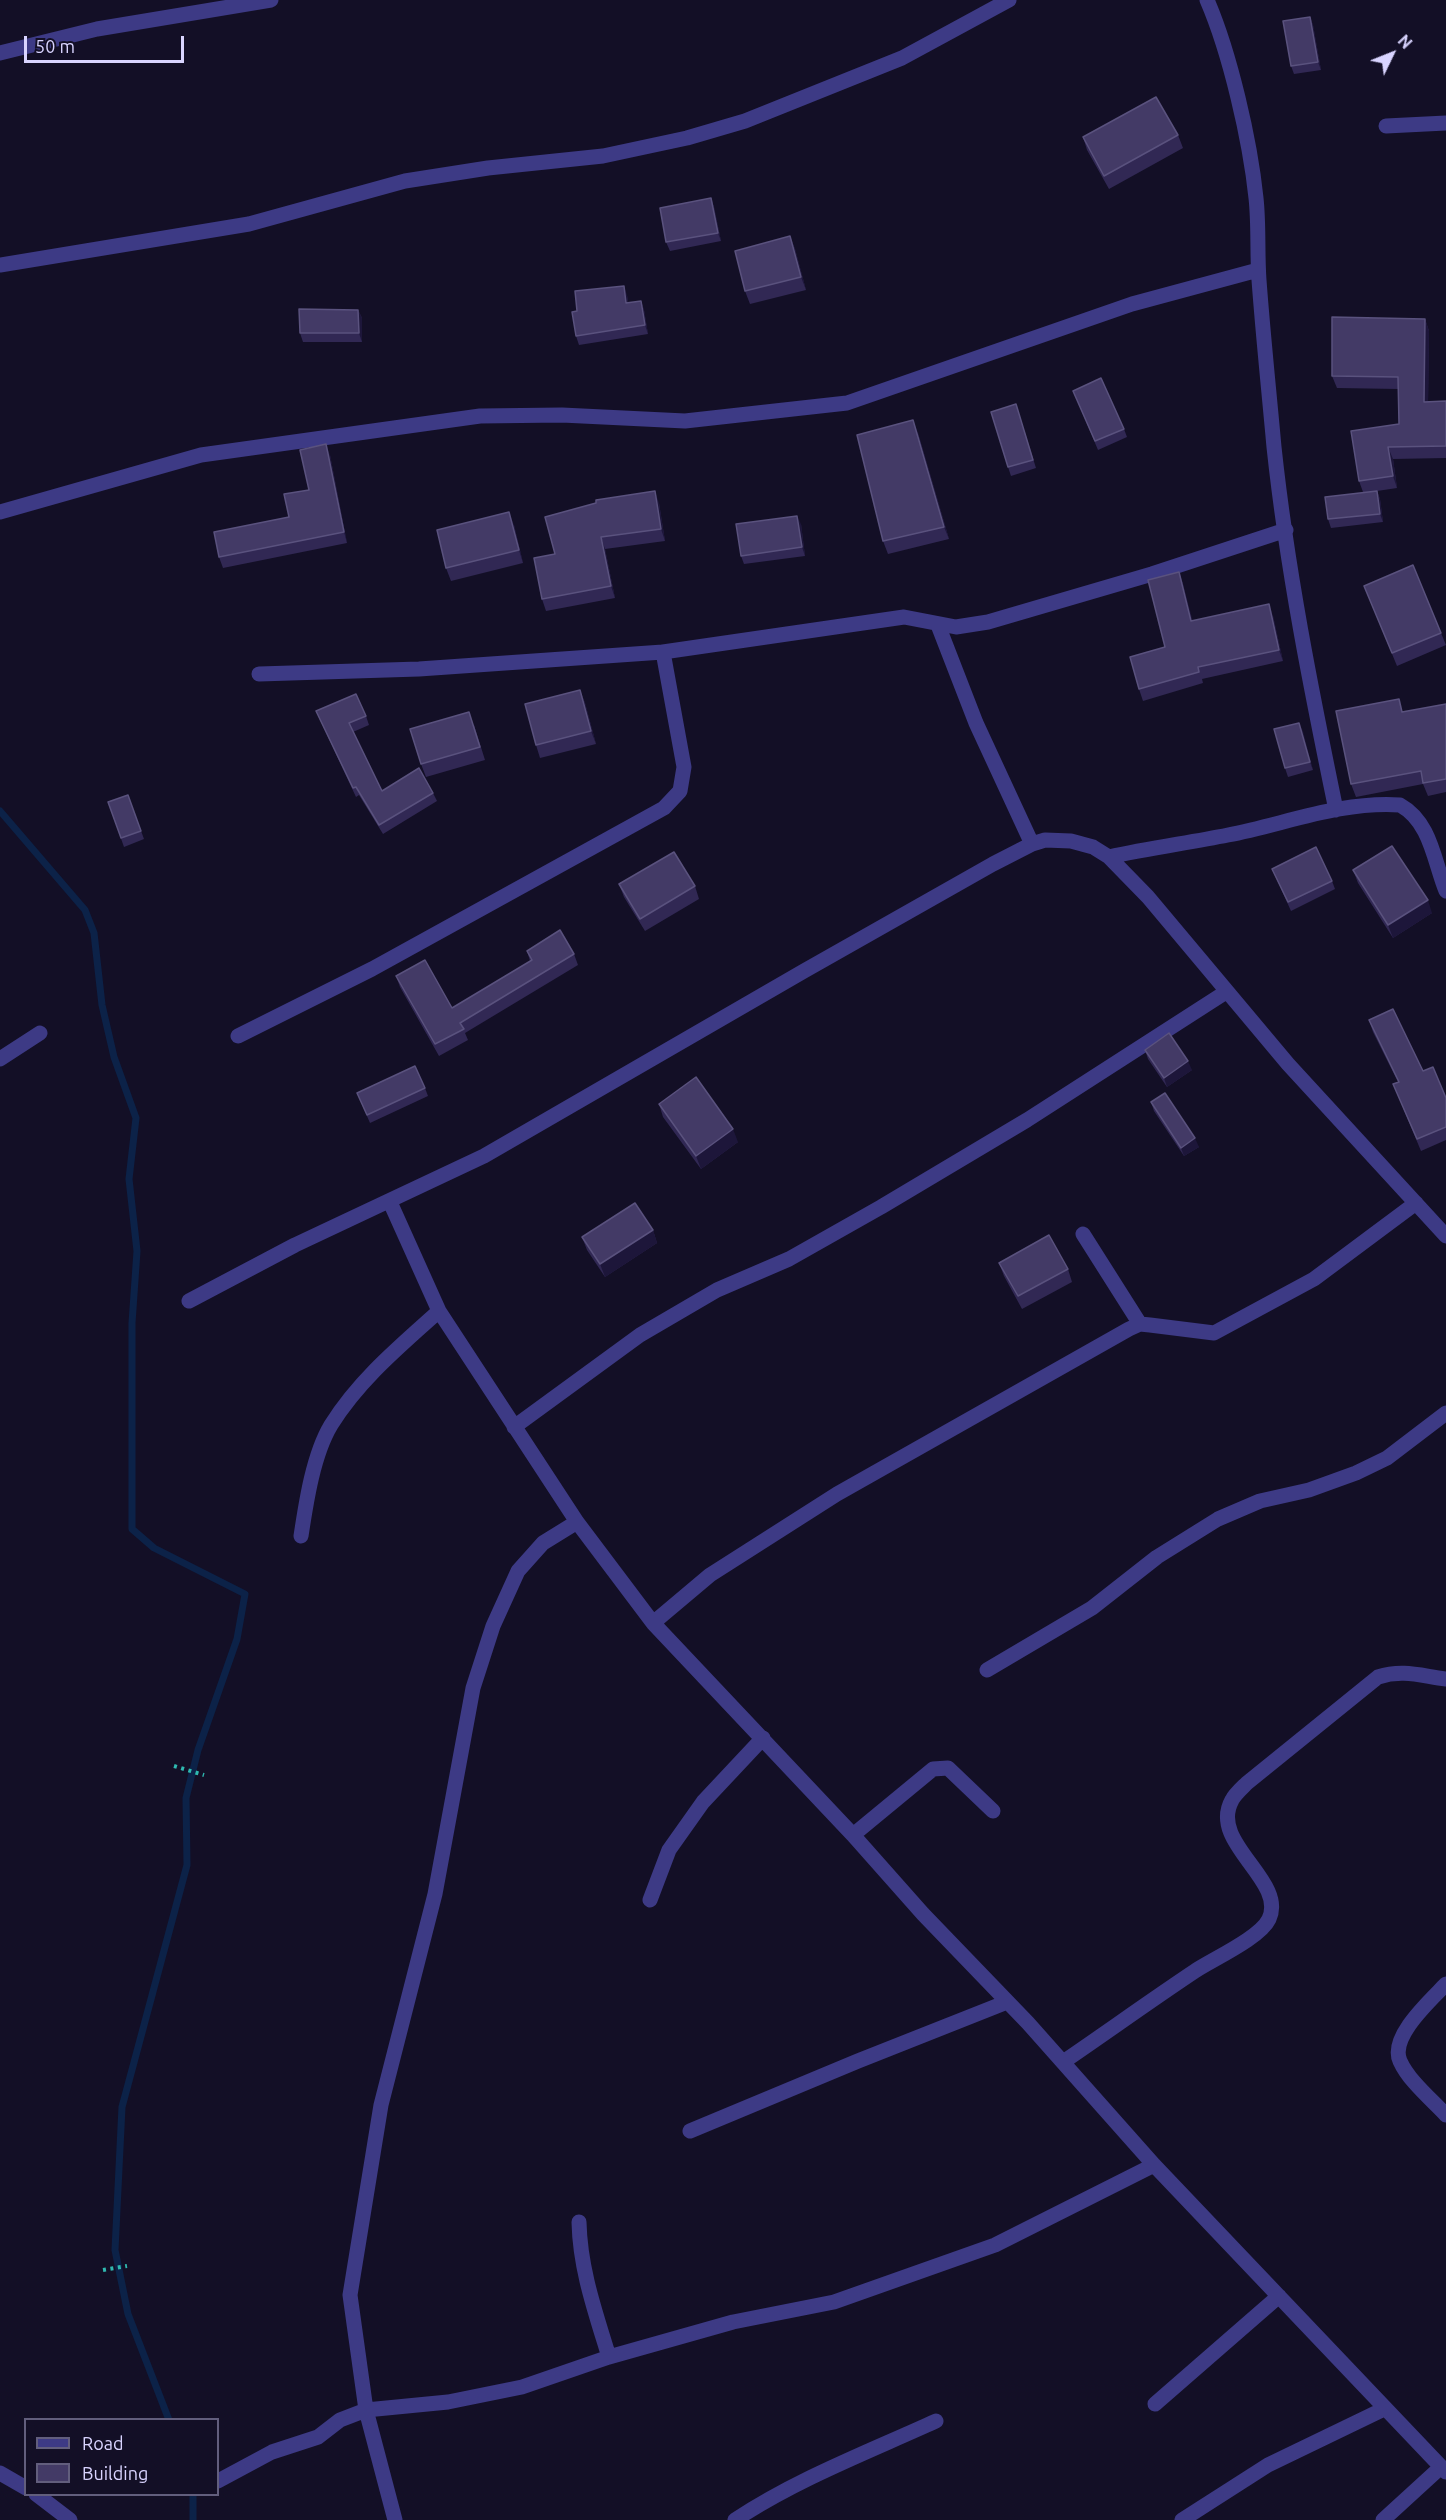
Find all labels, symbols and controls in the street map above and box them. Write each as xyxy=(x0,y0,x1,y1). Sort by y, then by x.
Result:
scale bar xyxy=(27,24,188,62)
north arrow xyxy=(1362,24,1422,84)
text: N xyxy=(1395,31,1416,52)
text: 50 m xyxy=(35,36,75,56)
legend xyxy=(24,2418,219,2496)
text: Road xyxy=(82,2433,124,2453)
text: Building xyxy=(82,2463,148,2483)

